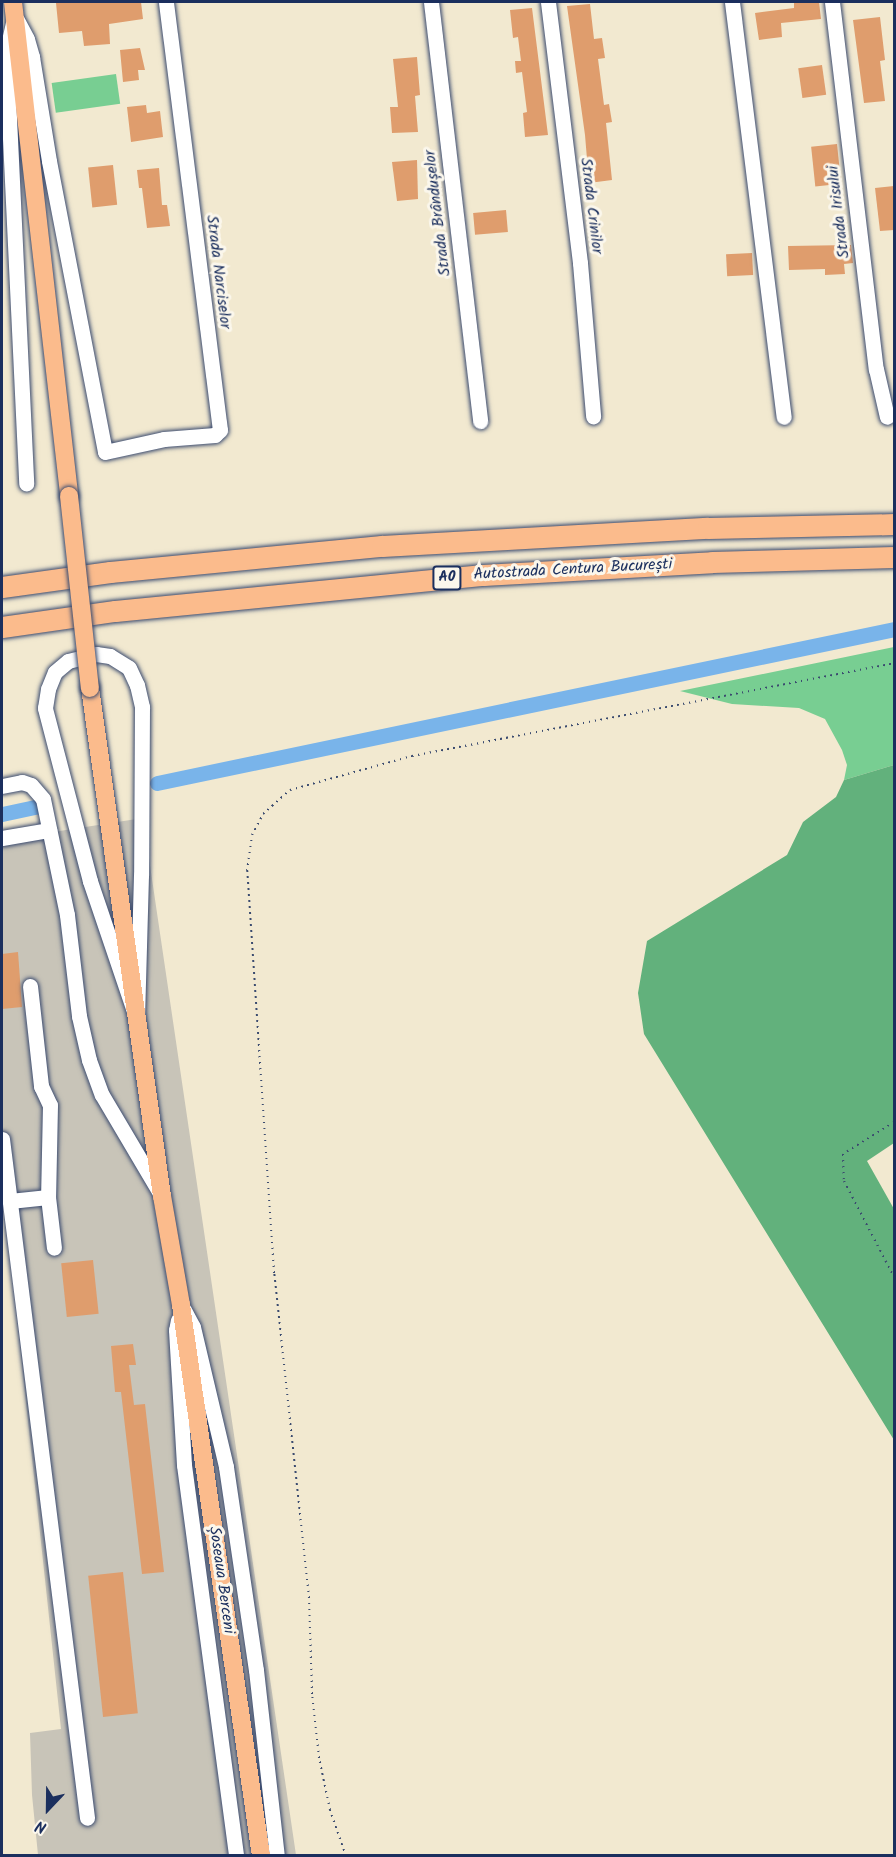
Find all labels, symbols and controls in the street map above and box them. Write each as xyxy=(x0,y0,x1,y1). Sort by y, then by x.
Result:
street label: Strada Brândușelor xyxy=(421,149,455,277)
street label: Strada Crinilor xyxy=(576,157,606,255)
street label: Strada Irisului xyxy=(824,164,854,260)
street label: Strada Narciselor xyxy=(201,214,235,330)
street label: Autostrada Centura București xyxy=(473,555,673,585)
road number: A0 xyxy=(432,566,462,590)
street label: Șoseaua Berceni xyxy=(204,1525,238,1635)
north arrow xyxy=(18,1779,78,1839)
text: N xyxy=(32,1813,50,1840)

